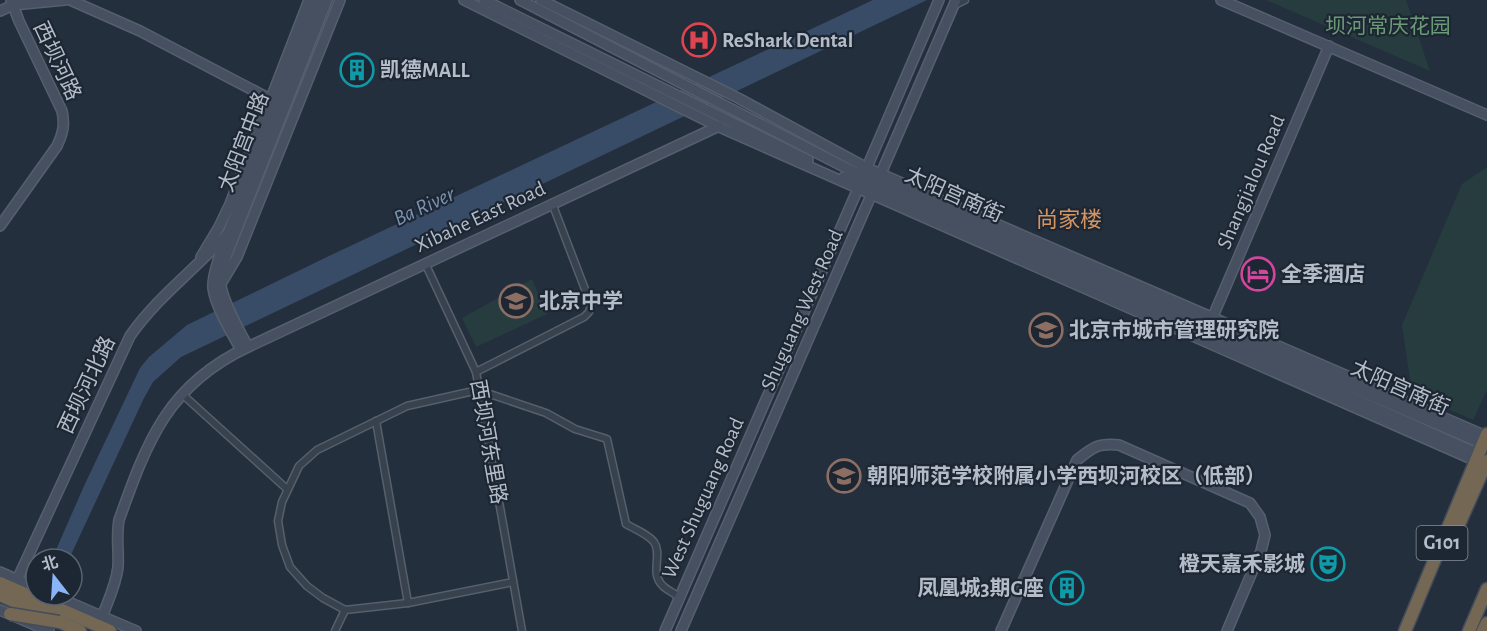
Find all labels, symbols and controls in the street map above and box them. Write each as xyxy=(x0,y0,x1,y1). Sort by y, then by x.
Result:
park label: 坝河常庆花园 xyxy=(1325,15,1451,37)
street label: 西坝河路 xyxy=(30,18,85,104)
hospital icon: ReShark Dental xyxy=(681,22,717,58)
place label: ReShark Dental xyxy=(722,30,853,51)
building icon: 凯德MALL xyxy=(339,52,375,88)
place label: 凯德MALL xyxy=(380,59,470,81)
street label: 太阳宫中路 xyxy=(214,89,273,195)
street label: Shangjialou Road xyxy=(1213,112,1289,252)
street label: 太阳宫南街 xyxy=(902,163,1007,226)
street label: Xibahe East Road xyxy=(412,178,549,256)
water label: Ba River xyxy=(390,182,459,230)
district label: 尚家楼 xyxy=(1036,208,1102,231)
street label: Shuguang West Road xyxy=(757,226,847,394)
hotel icon: 全季酒店 xyxy=(1240,256,1276,292)
place label: 全季酒店 xyxy=(1281,262,1365,285)
school or university icon: 北京中学 xyxy=(498,283,534,319)
place label: 北京中学 xyxy=(539,289,623,312)
school or university icon: 北京市城市管理研究院 xyxy=(1028,312,1064,348)
place label: 北京市城市管理研究院 xyxy=(1069,318,1279,341)
street label: 西坝河北路 xyxy=(54,333,119,437)
street label: 太阳宫南街 xyxy=(1348,356,1453,419)
street label: 西坝河东里路 xyxy=(467,378,510,506)
street label: West Shuguang Road xyxy=(658,414,748,582)
school or university icon: 朝阳师范学校附属小学西坝河校区（低部） xyxy=(826,458,862,494)
place label: 朝阳师范学校附属小学西坝河校区（低部） xyxy=(867,464,1266,487)
road number: G101 xyxy=(1416,526,1468,560)
theatre icon: 橙天嘉禾影城 xyxy=(1310,546,1346,582)
north arrow xyxy=(24,547,84,607)
text: 北 xyxy=(40,553,60,574)
place label: 橙天嘉禾影城 xyxy=(1179,553,1305,575)
building icon: 凤凰城3期G座 xyxy=(1049,570,1085,606)
place label: 凤凰城3期G座 xyxy=(917,576,1044,599)

